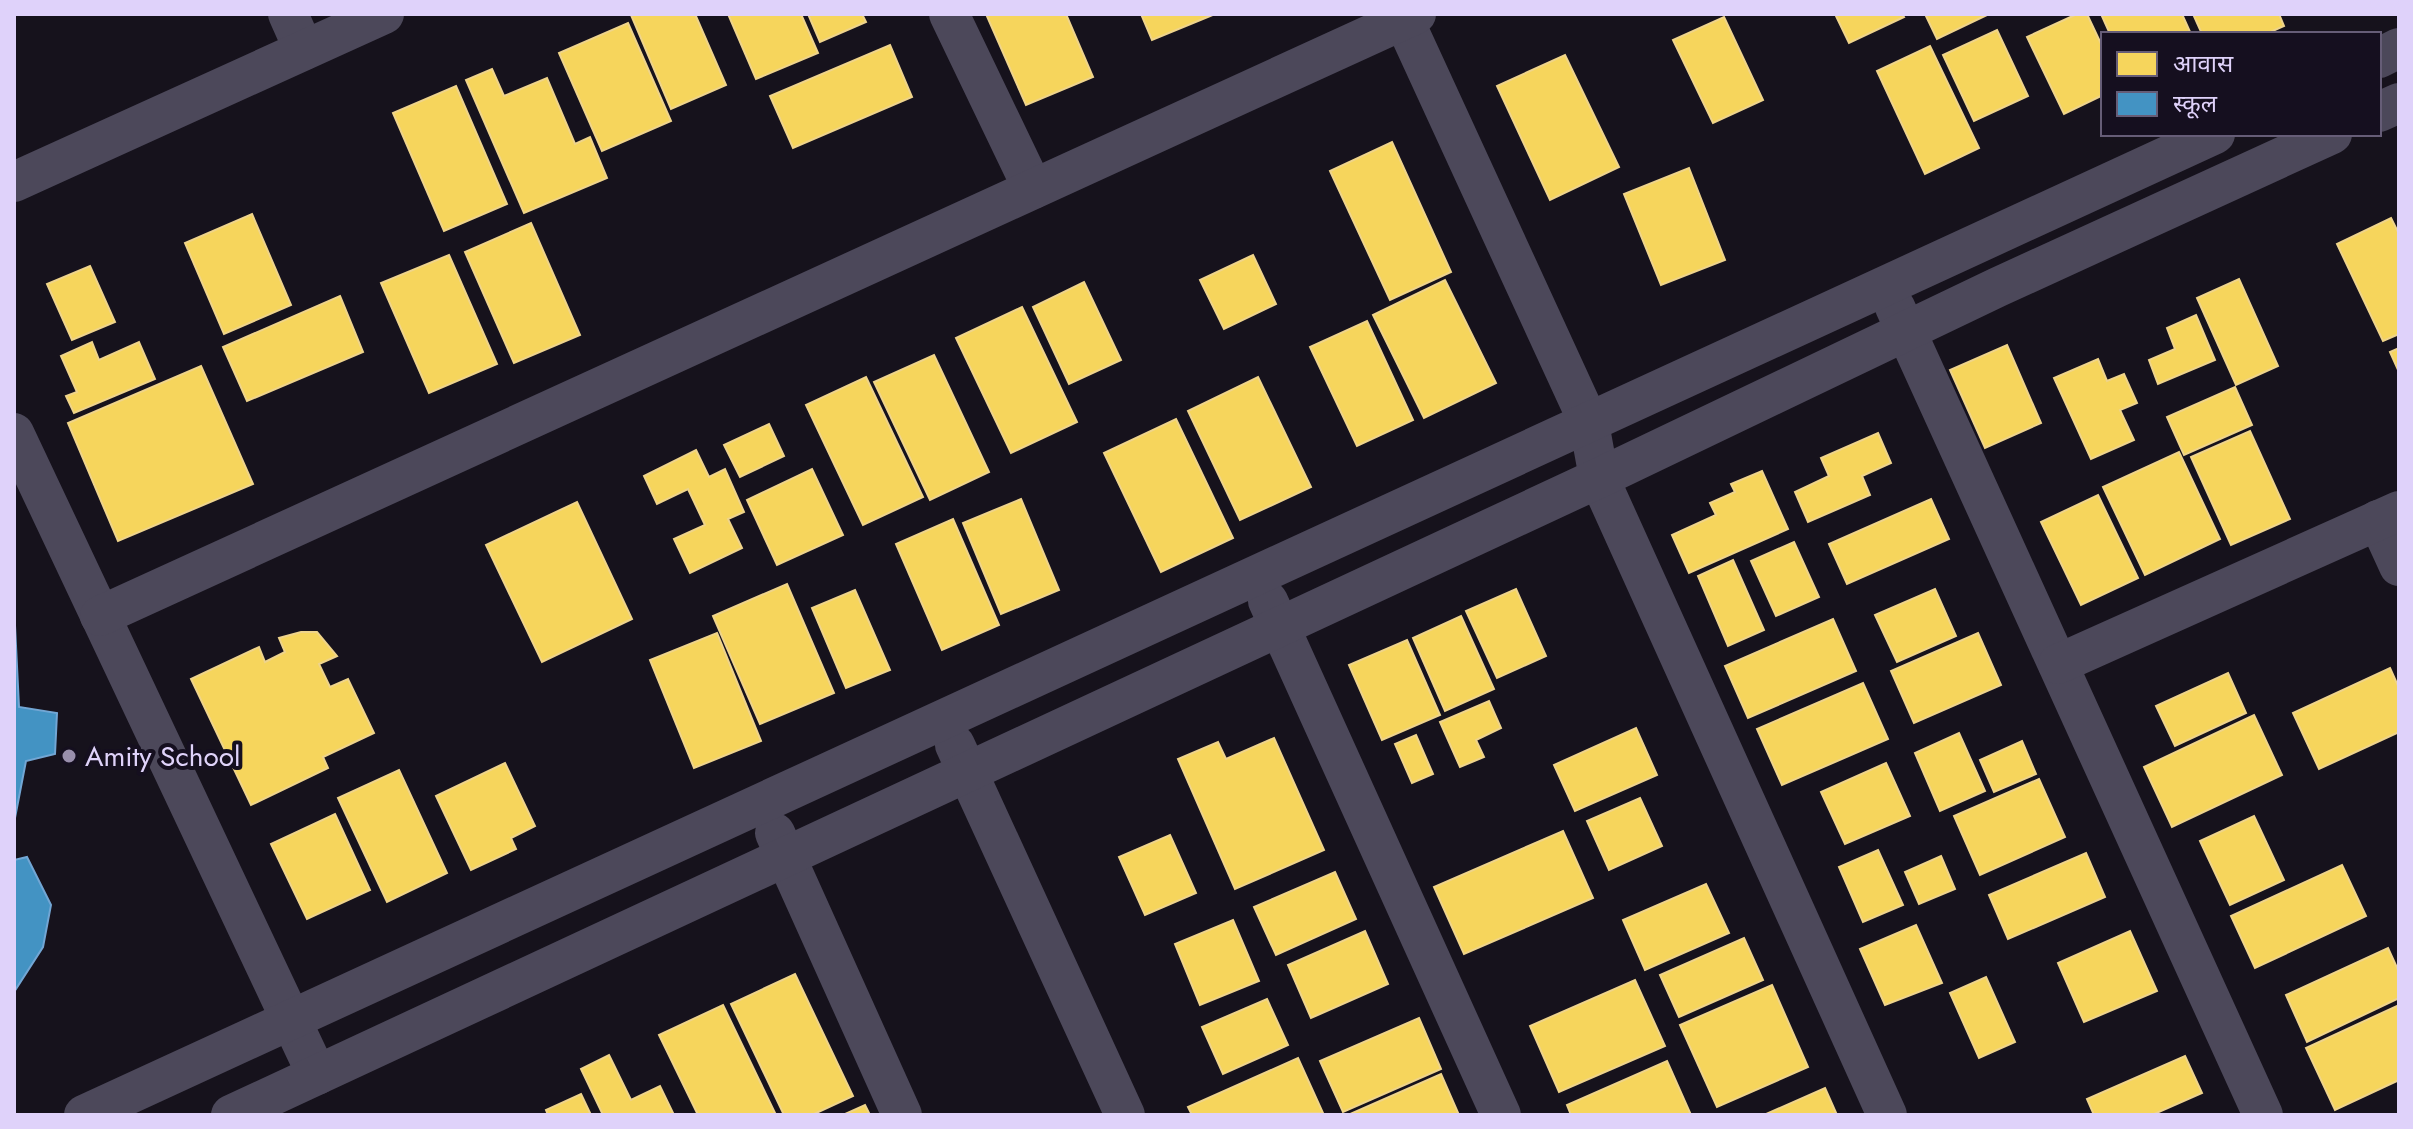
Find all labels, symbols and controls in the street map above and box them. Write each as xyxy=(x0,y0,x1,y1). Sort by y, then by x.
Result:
legend xyxy=(2101,32,2381,136)
text: आवास xyxy=(2173,46,2234,81)
text: स्कूल xyxy=(2173,86,2218,121)
place label: Amity School xyxy=(85,736,241,777)
marker: Amity School xyxy=(60,747,78,765)

